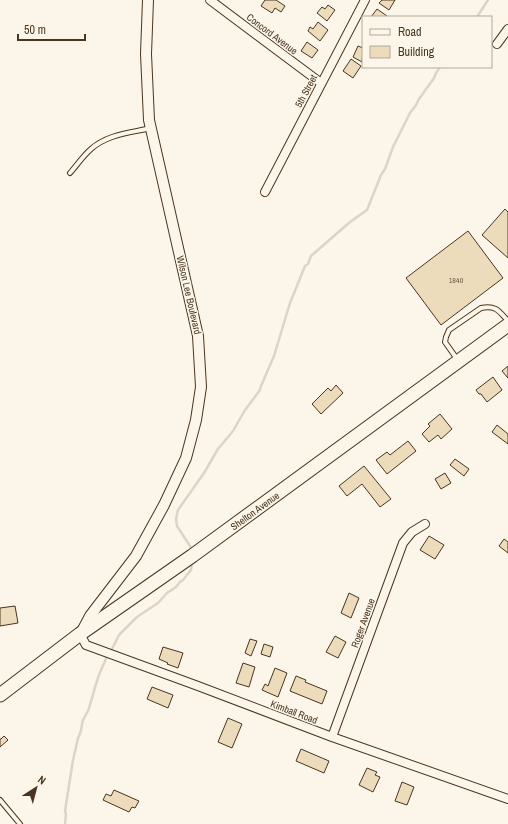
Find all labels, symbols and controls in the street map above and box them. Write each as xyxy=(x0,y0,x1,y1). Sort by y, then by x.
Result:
street label: Concord Avenue xyxy=(244,11,300,58)
scale bar xyxy=(18,16,85,42)
legend xyxy=(362,16,492,68)
text: 50 m xyxy=(24,22,46,38)
text: Road xyxy=(398,24,422,40)
text: Building xyxy=(398,44,435,60)
street label: 5th Street xyxy=(292,72,320,110)
street label: Wilson Lee Boulevard xyxy=(174,254,204,336)
house number: 1840 xyxy=(449,275,464,285)
street label: Shelton Avenue xyxy=(228,489,282,533)
street label: Roger Avenue xyxy=(348,596,378,650)
street label: Kimball Road xyxy=(269,697,319,727)
north arrow xyxy=(16,768,56,808)
text: N xyxy=(35,772,49,787)

